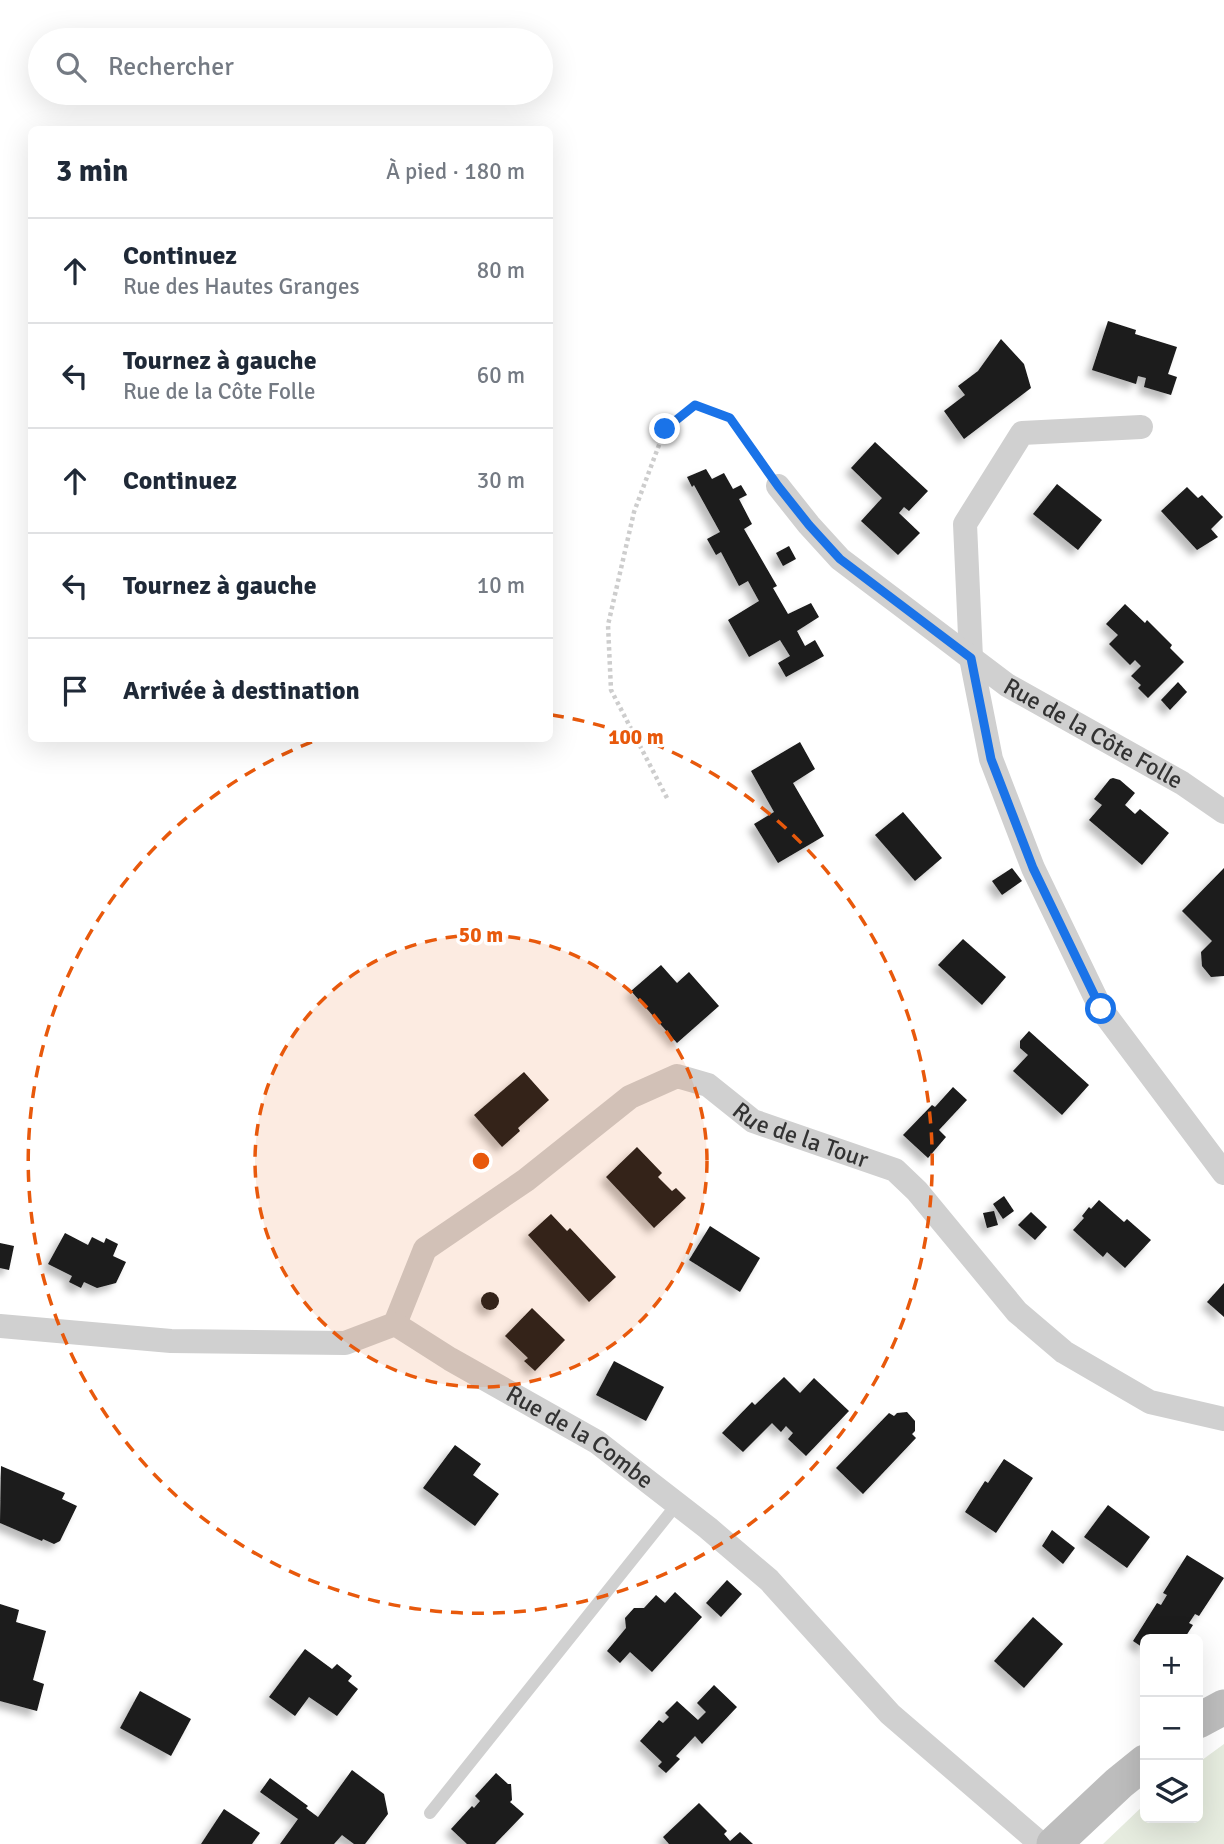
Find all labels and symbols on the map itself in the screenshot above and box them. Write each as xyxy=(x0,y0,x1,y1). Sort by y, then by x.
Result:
route end xyxy=(649,413,680,444)
street label: Rue de la Côte Folle xyxy=(998,671,1188,796)
text: 100 m xyxy=(608,724,664,750)
text: 50 m xyxy=(459,922,503,948)
route start xyxy=(1085,993,1116,1024)
street label: Rue de la Tour xyxy=(726,1095,872,1175)
centre of rings xyxy=(469,1149,493,1173)
street label: Rue de la Combe xyxy=(501,1379,660,1495)

